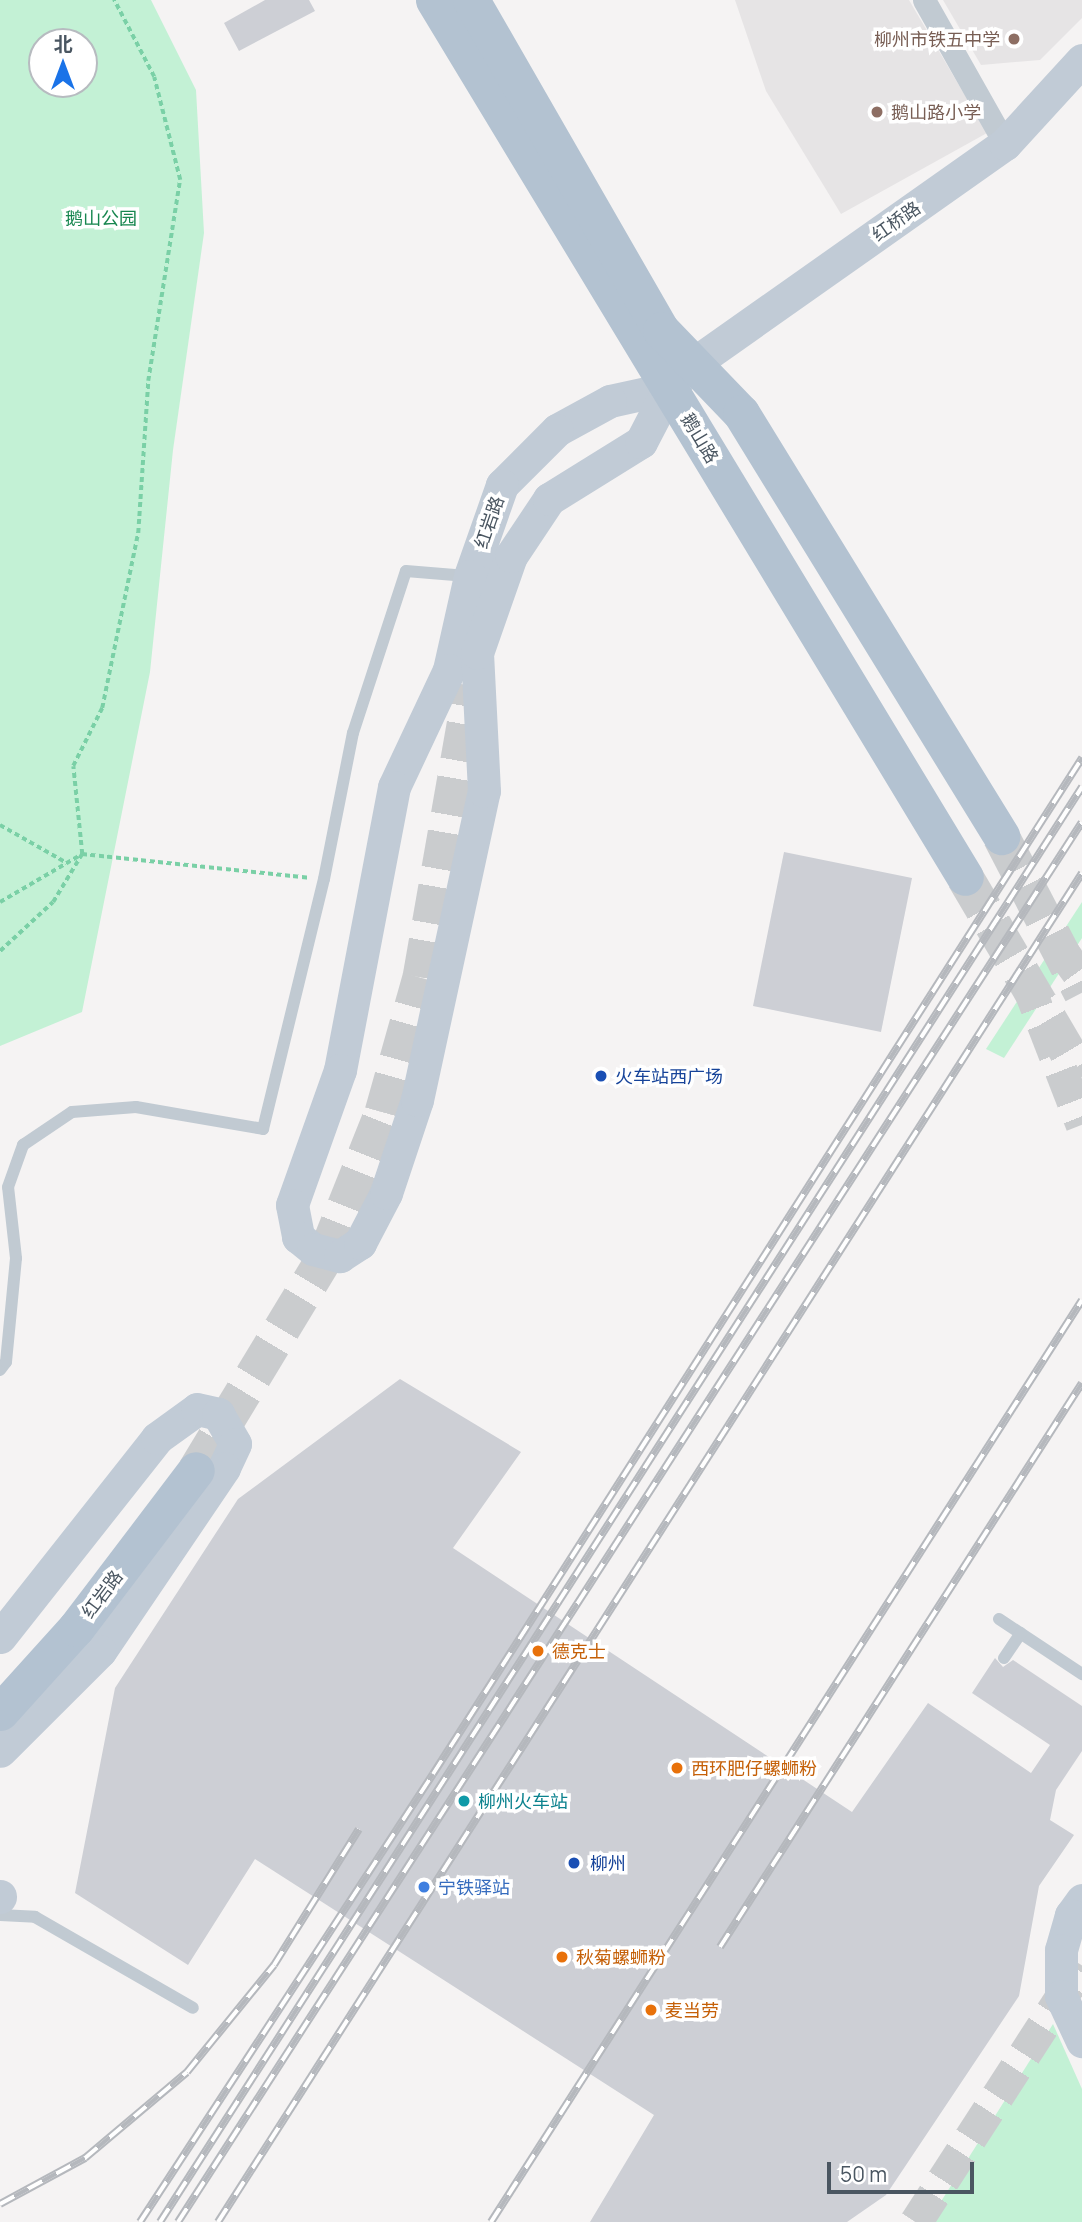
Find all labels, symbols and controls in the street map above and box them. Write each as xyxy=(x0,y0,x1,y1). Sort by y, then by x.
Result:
north arrow xyxy=(28,28,98,98)
place label: 柳州市铁五中学 xyxy=(874,28,1000,50)
text: 北 xyxy=(53,31,73,57)
marker: 柳州市铁五中学 xyxy=(1006,31,1022,47)
place label: 鹅山路小学 xyxy=(891,101,981,123)
marker: 鹅山路小学 xyxy=(869,104,885,120)
street label: 红桥路 xyxy=(868,197,924,245)
park label: 鹅山公园 xyxy=(65,207,137,229)
street label: 鹅山路 xyxy=(677,409,723,467)
street label: 红岩路 xyxy=(470,493,508,551)
place label: 火车站西广场 xyxy=(615,1065,723,1087)
marker: 火车站西广场 xyxy=(593,1068,609,1084)
street label: 红岩路 xyxy=(77,1566,127,1622)
place label: 德克士 xyxy=(552,1640,606,1662)
marker: 德克士 xyxy=(530,1643,546,1659)
place label: 西环肥仔螺蛳粉 xyxy=(691,1757,817,1779)
marker: 西环肥仔螺蛳粉 xyxy=(669,1760,685,1776)
place label: 柳州火车站 xyxy=(478,1790,568,1812)
marker: 柳州火车站 xyxy=(456,1793,472,1809)
place label: 柳州 xyxy=(590,1852,626,1874)
marker: 柳州 xyxy=(564,1853,584,1873)
place label: 宁铁驿站 xyxy=(438,1876,510,1898)
marker: 宁铁驿站 xyxy=(416,1879,432,1895)
place label: 秋菊螺蛳粉 xyxy=(576,1946,666,1968)
marker: 秋菊螺蛳粉 xyxy=(554,1949,570,1965)
place label: 麦当劳 xyxy=(665,1999,719,2021)
marker: 麦当劳 xyxy=(643,2002,659,2018)
scale bar xyxy=(830,2148,977,2192)
text: 50 m xyxy=(840,2160,887,2188)

